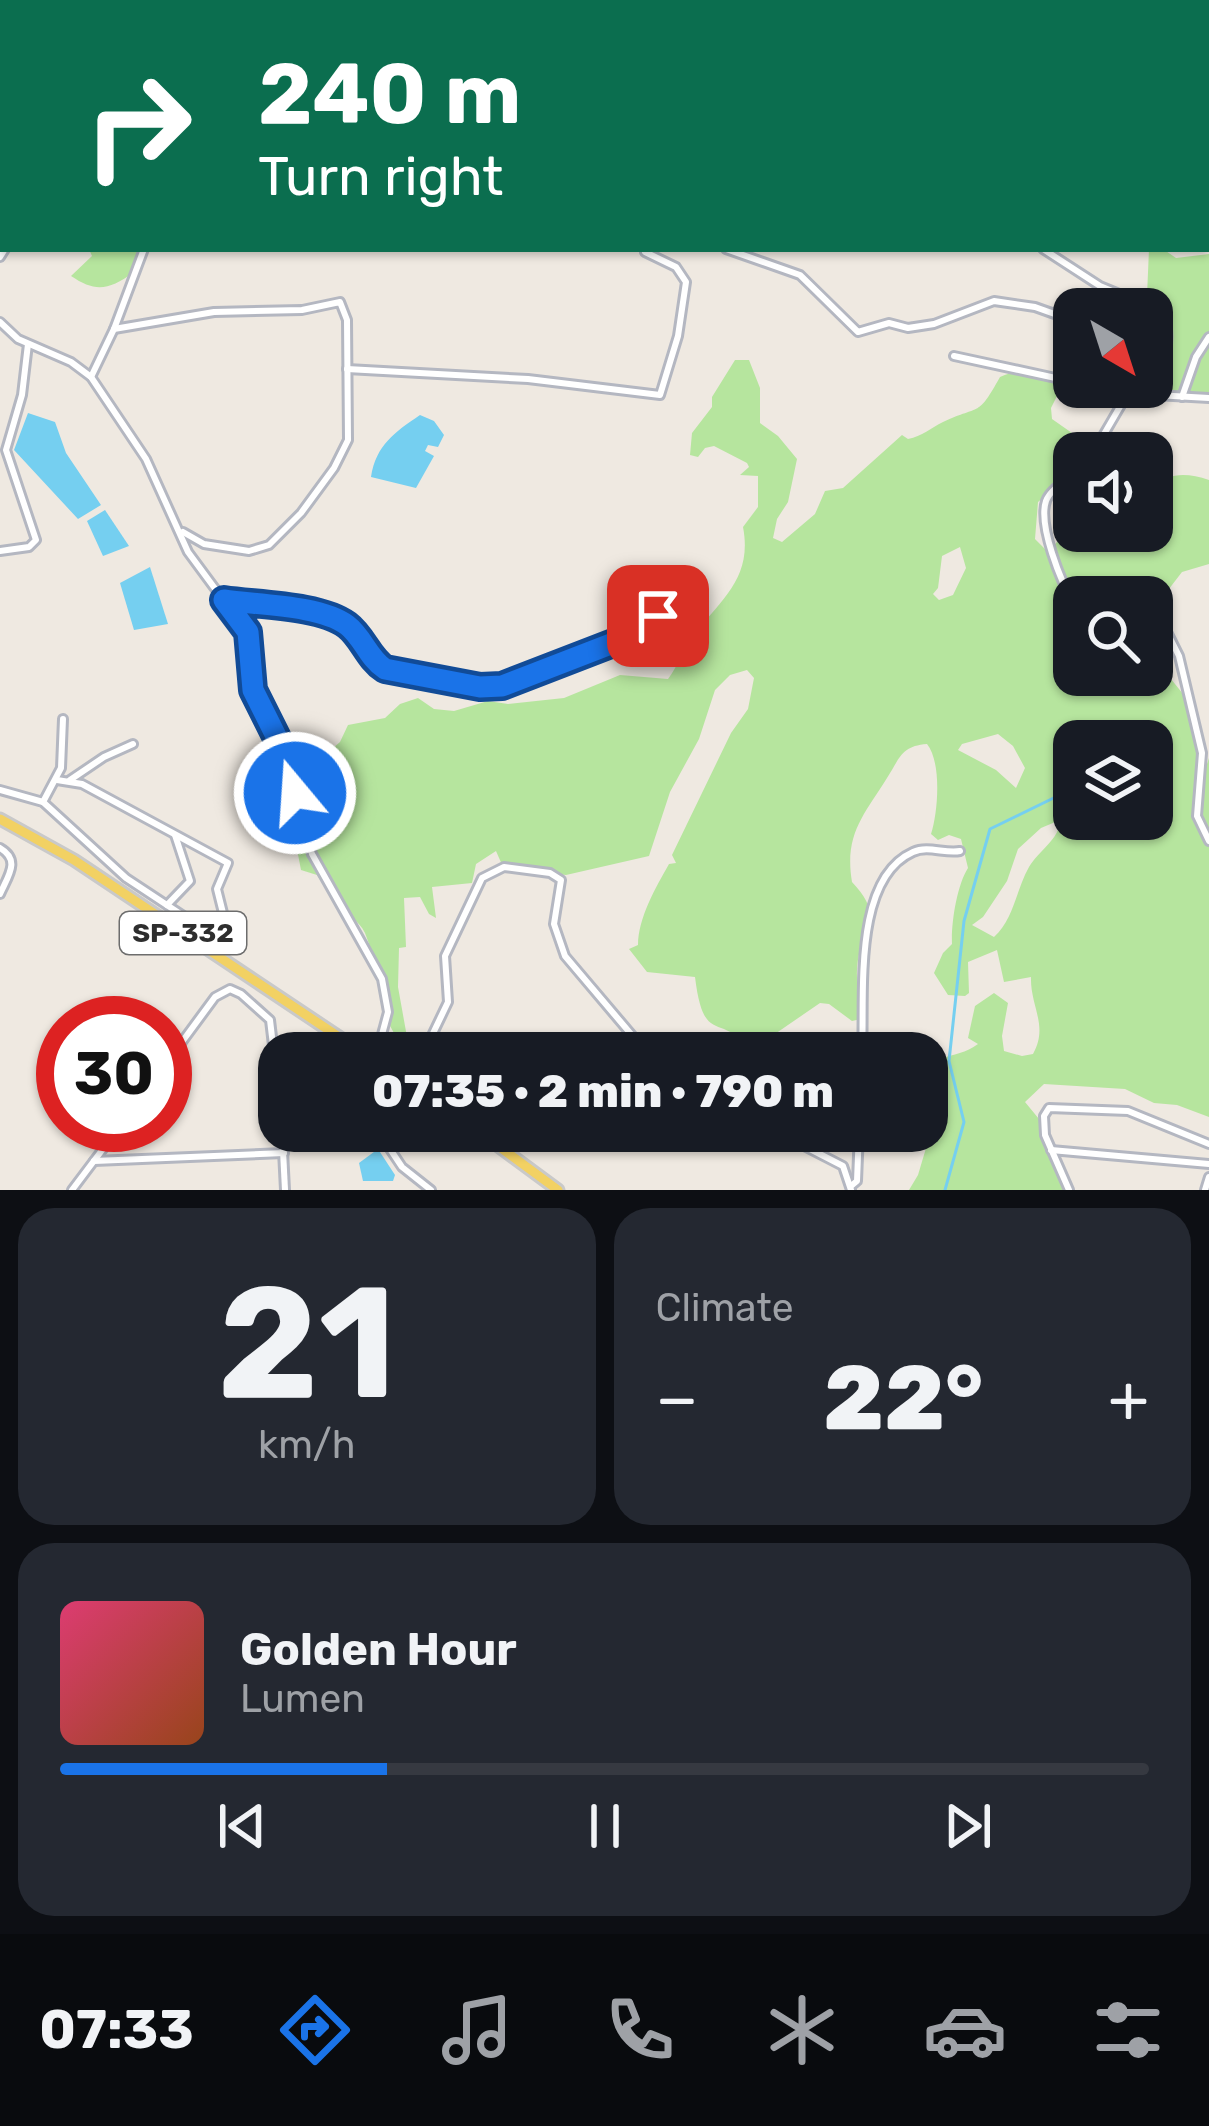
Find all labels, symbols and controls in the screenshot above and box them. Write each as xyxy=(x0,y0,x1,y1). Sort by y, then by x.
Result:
text: 240 m xyxy=(258,44,522,144)
icon: right xyxy=(60,48,216,204)
text: Turn right xyxy=(258,145,503,209)
north arrow xyxy=(1053,288,1173,408)
map controls xyxy=(1053,288,1173,840)
button: sound xyxy=(1053,432,1173,552)
pin xyxy=(607,565,709,667)
button: search xyxy=(1053,576,1173,696)
icon: arrive xyxy=(625,583,691,649)
button: layers xyxy=(1053,720,1173,840)
position arrow xyxy=(232,730,358,856)
road number: SP-332 xyxy=(120,912,246,954)
speed limit sign: 30 xyxy=(36,996,192,1152)
text: 07:35 · 2 min · 790 m xyxy=(372,1065,834,1118)
text: 21 xyxy=(217,1251,396,1436)
text: Climate xyxy=(656,1285,794,1331)
text: 22° xyxy=(823,1345,983,1452)
text: − xyxy=(656,1359,698,1438)
text: + xyxy=(1108,1359,1149,1438)
text: km/h xyxy=(258,1422,355,1468)
text: Golden Hour xyxy=(240,1623,517,1676)
text: Lumen xyxy=(240,1676,365,1722)
icon: previous xyxy=(209,1793,275,1859)
icon: pause xyxy=(572,1793,638,1859)
icon: next xyxy=(935,1793,1001,1859)
icon: directions xyxy=(273,1988,357,2072)
icon: music xyxy=(435,1988,519,2072)
icon: phone xyxy=(598,1988,682,2072)
icon: climate xyxy=(760,1988,844,2072)
icon: car xyxy=(923,1988,1007,2072)
icon: filters xyxy=(1086,1988,1170,2072)
text: 07:33 xyxy=(39,1998,194,2062)

